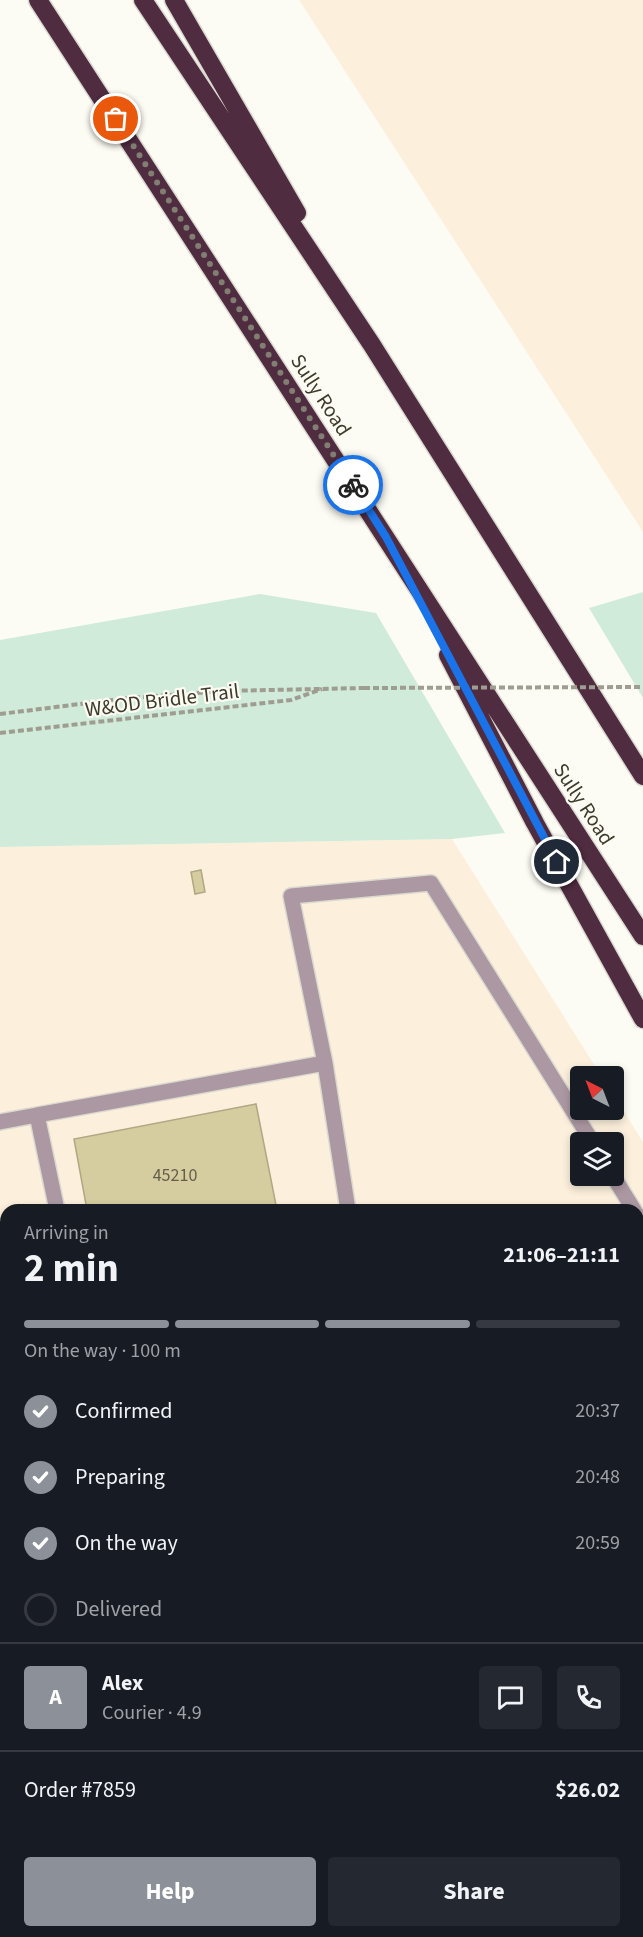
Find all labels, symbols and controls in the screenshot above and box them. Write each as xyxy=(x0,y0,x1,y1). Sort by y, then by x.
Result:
pin xyxy=(90,93,141,144)
icon: bag xyxy=(99,102,132,135)
street label: Sully Road xyxy=(283,348,359,442)
courier xyxy=(323,455,383,515)
icon: bike xyxy=(337,469,370,502)
street label: W&OD Bridle Trail xyxy=(83,676,241,724)
street label: Sully Road xyxy=(546,757,622,851)
pin xyxy=(531,836,582,887)
icon: home xyxy=(540,845,573,878)
north arrow xyxy=(570,1066,624,1120)
map controls xyxy=(570,1066,624,1186)
button: layers xyxy=(570,1132,624,1186)
house number: 45210 xyxy=(153,1163,197,1188)
text: Arriving in xyxy=(24,1219,109,1247)
text: 21:06–21:11 xyxy=(503,1239,620,1271)
text: 2 min xyxy=(24,1241,119,1297)
text: On the way · 100 m xyxy=(24,1337,181,1365)
icon: check xyxy=(24,1395,57,1428)
text: Confirmed xyxy=(75,1395,172,1427)
text: 20:37 xyxy=(575,1397,620,1425)
icon: check xyxy=(24,1461,57,1494)
text: Preparing xyxy=(75,1461,165,1493)
text: 20:48 xyxy=(575,1463,620,1491)
icon: check xyxy=(24,1527,57,1560)
text: On the way xyxy=(75,1527,178,1559)
text: 20:59 xyxy=(575,1529,620,1557)
text: Delivered xyxy=(75,1593,162,1625)
button: chat xyxy=(479,1666,542,1729)
button: phone xyxy=(557,1666,620,1729)
text: Alex xyxy=(102,1667,143,1699)
text: A xyxy=(49,1681,62,1713)
text: Courier · 4.9 xyxy=(102,1699,202,1727)
text: Order #7859 xyxy=(24,1774,136,1806)
text: $26.02 xyxy=(555,1774,620,1806)
button: Help xyxy=(24,1857,316,1926)
button: Share xyxy=(328,1857,620,1926)

